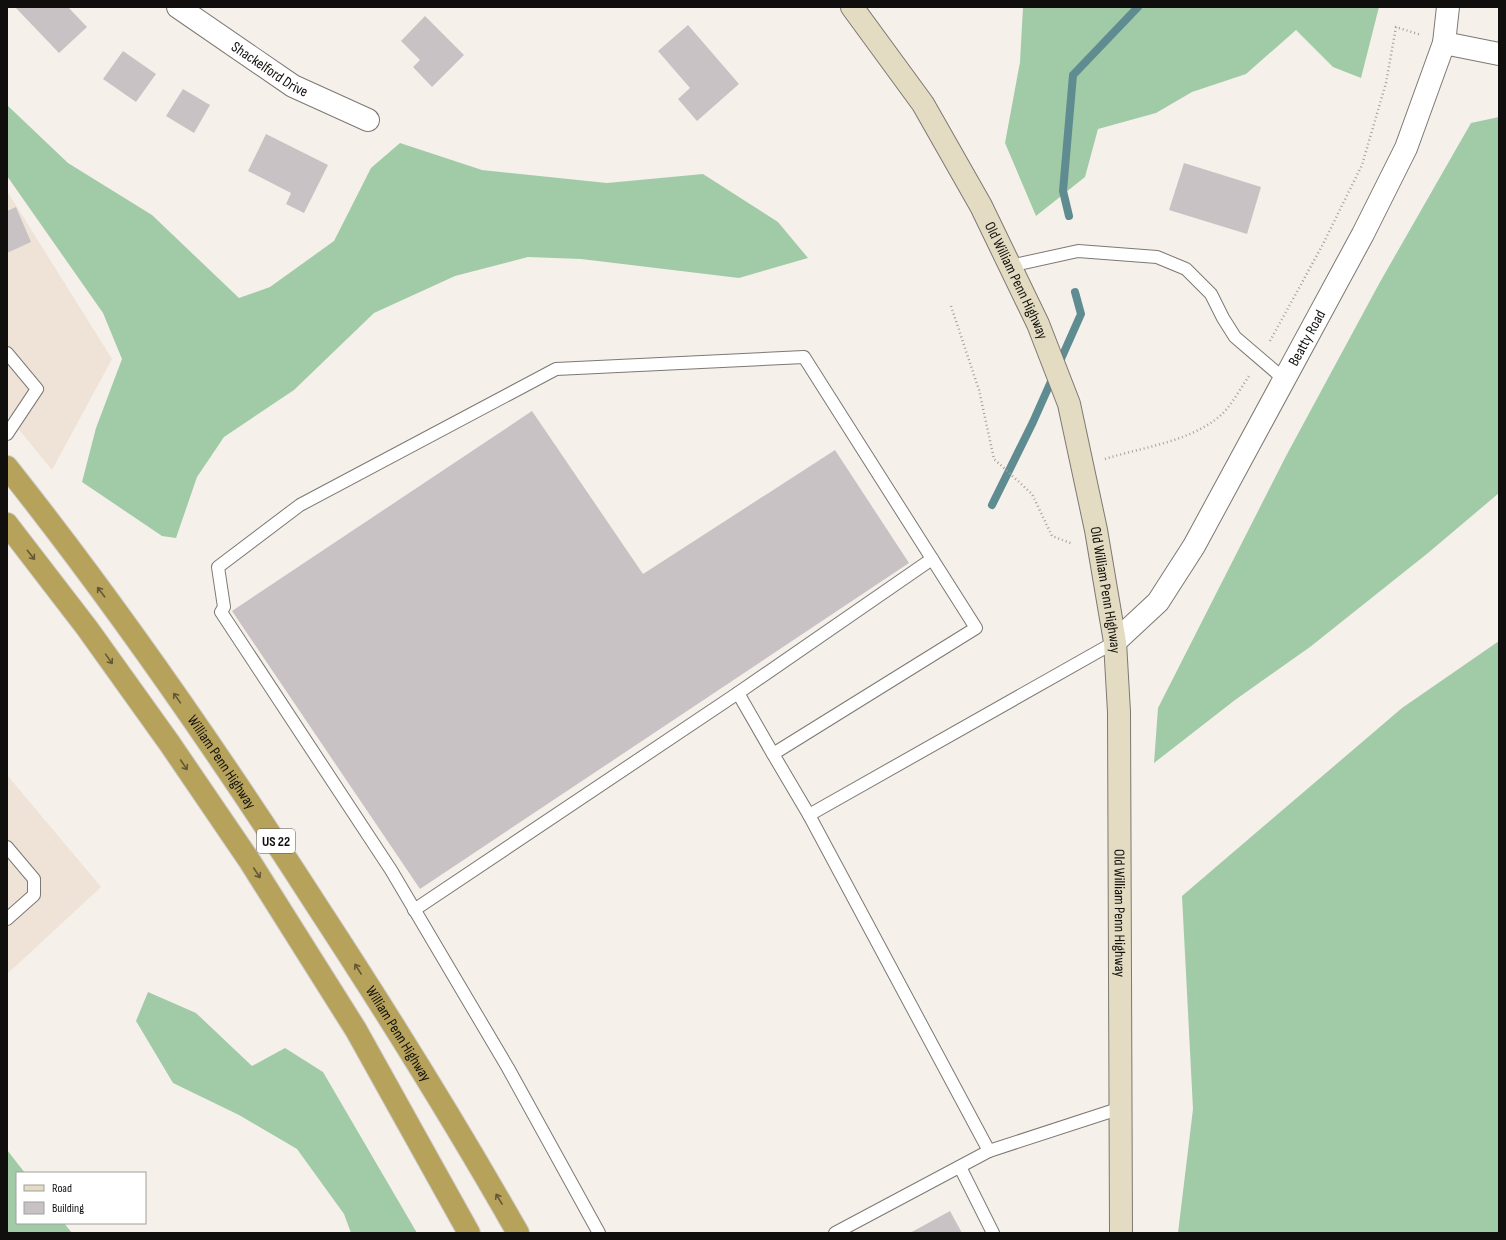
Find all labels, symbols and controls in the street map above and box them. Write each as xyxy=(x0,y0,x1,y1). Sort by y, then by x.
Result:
street label: Shackelford Drive xyxy=(227,37,311,102)
street label: Old William Penn Highway xyxy=(980,219,1052,342)
street label: Beatty Road xyxy=(1284,307,1330,369)
street label: Old William Penn Highway xyxy=(1086,525,1125,654)
one-way arrow xyxy=(27,549,35,560)
one-way arrow xyxy=(97,587,106,598)
one-way arrow xyxy=(105,653,113,664)
one-way arrow xyxy=(173,692,181,703)
street label: William Penn Highway xyxy=(183,712,260,813)
one-way arrow xyxy=(180,759,188,770)
road number: US 22 xyxy=(257,829,295,853)
street label: Old William Penn Highway xyxy=(1110,849,1129,977)
one-way arrow xyxy=(253,867,261,878)
one-way arrow xyxy=(354,964,362,975)
street label: William Penn Highway xyxy=(361,982,435,1085)
legend xyxy=(16,1172,146,1224)
text: Road xyxy=(52,1181,72,1196)
one-way arrow xyxy=(494,1193,502,1205)
text: Building xyxy=(52,1201,84,1216)

